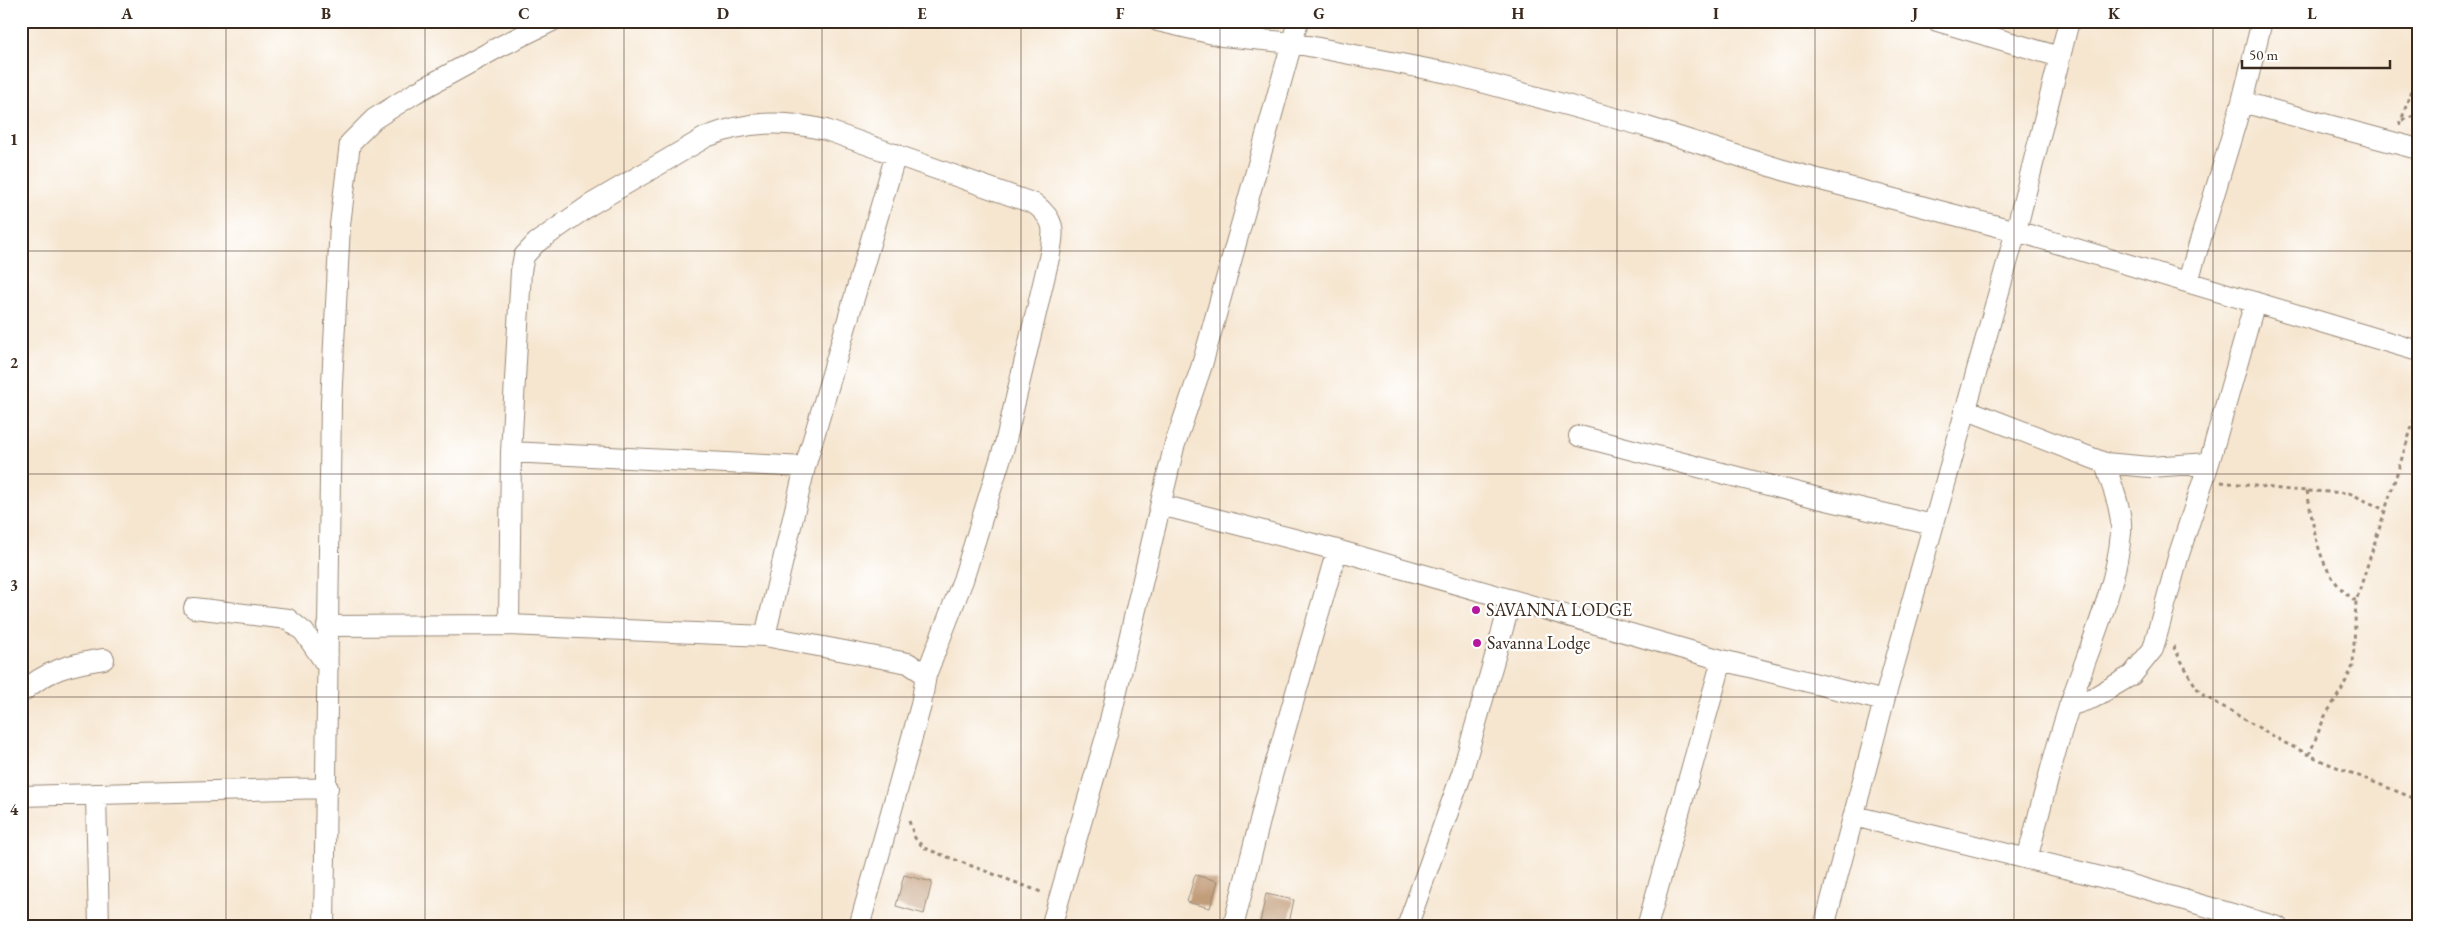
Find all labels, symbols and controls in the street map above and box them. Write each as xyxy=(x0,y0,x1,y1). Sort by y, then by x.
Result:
text: A xyxy=(120,3,133,24)
text: B xyxy=(321,3,331,24)
text: C xyxy=(518,3,530,24)
text: D xyxy=(717,3,729,24)
text: E xyxy=(917,3,927,24)
text: F xyxy=(1116,3,1125,24)
text: G xyxy=(1313,3,1325,24)
text: H xyxy=(1512,3,1525,24)
text: I xyxy=(1713,3,1719,24)
text: J xyxy=(1910,3,1918,24)
text: K xyxy=(2108,3,2121,24)
text: L xyxy=(2307,3,2317,24)
scale bar xyxy=(2242,38,2389,70)
text: 50 m xyxy=(2249,45,2278,64)
text: 1 xyxy=(10,129,18,150)
text: 2 xyxy=(10,352,19,373)
text: 3 xyxy=(10,575,18,596)
place label: SAVANNA LODGE xyxy=(1486,598,1632,621)
marker: SAVANNA LODGE xyxy=(1470,604,1482,616)
place label: Savanna Lodge xyxy=(1487,631,1590,654)
marker: Savanna Lodge xyxy=(1471,637,1483,649)
text: 4 xyxy=(10,799,19,820)

